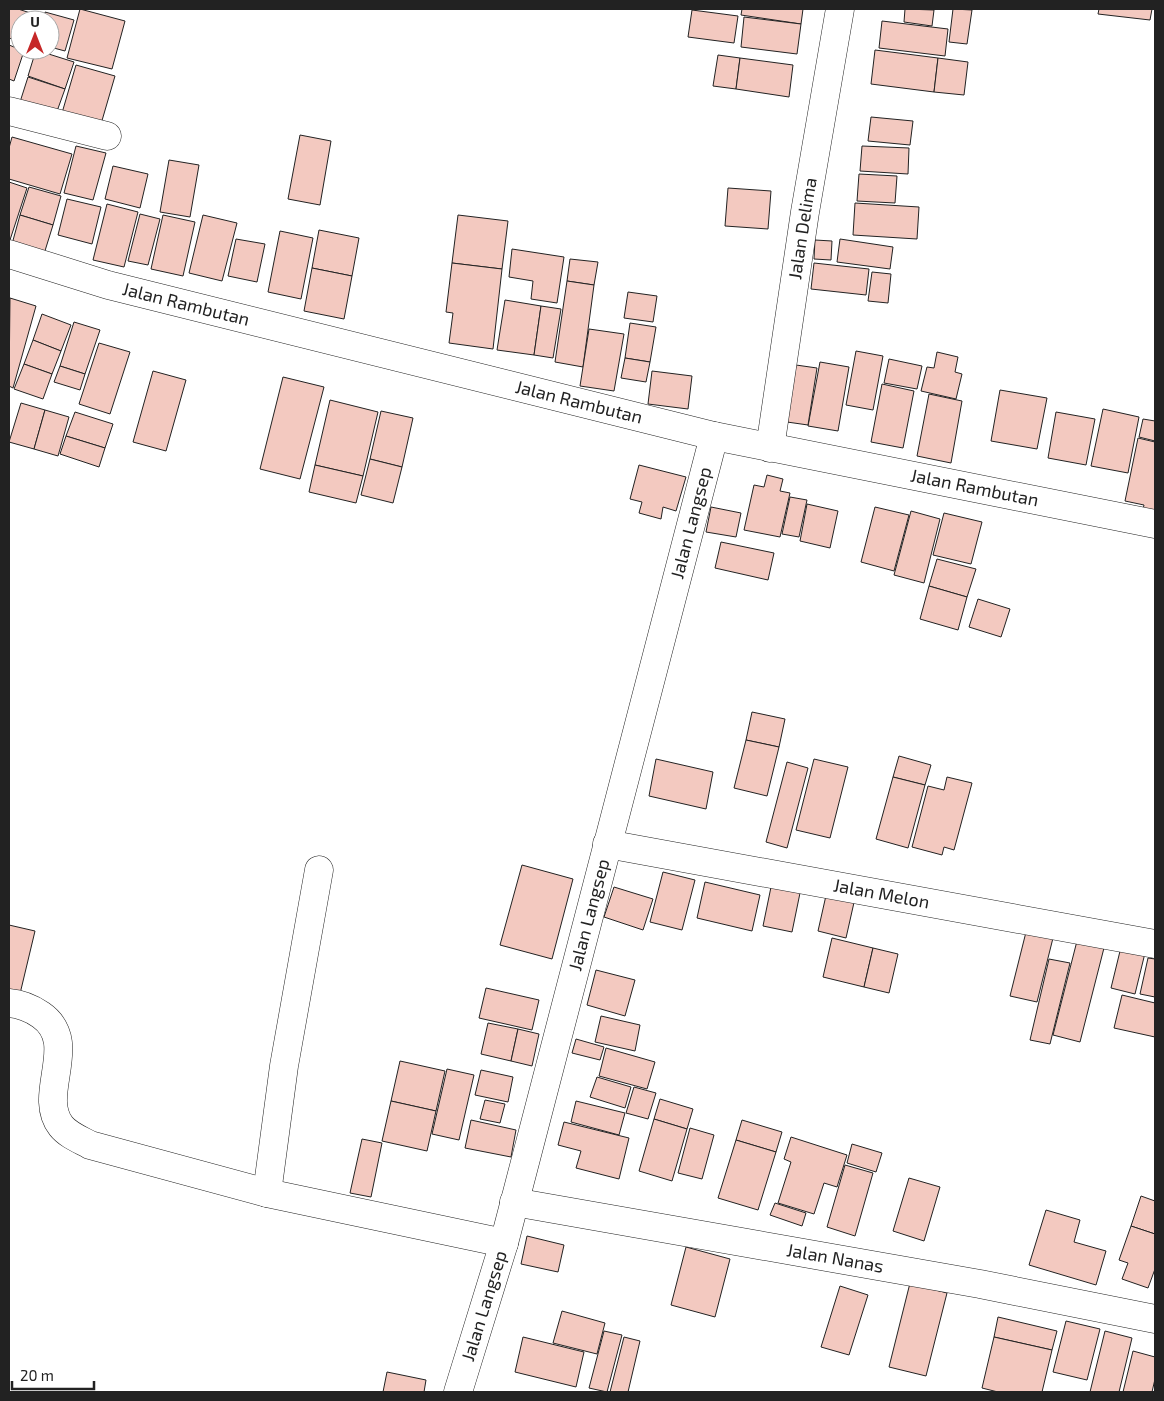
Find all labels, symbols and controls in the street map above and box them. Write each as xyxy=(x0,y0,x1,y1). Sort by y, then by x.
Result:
north arrow xyxy=(10,10,60,60)
text: U xyxy=(30,13,40,30)
street label: Jalan Delima xyxy=(783,176,821,281)
street label: Jalan Rambutan xyxy=(120,277,252,330)
street label: Jalan Rambutan xyxy=(513,375,645,428)
street label: Jalan Rambutan xyxy=(909,463,1041,511)
street label: Jalan Langsep xyxy=(665,464,716,581)
street label: Jalan Langsep xyxy=(563,856,614,973)
street label: Jalan Melon xyxy=(832,874,931,913)
street label: Jalan Nanas xyxy=(785,1238,885,1277)
street label: Jalan Langsep xyxy=(456,1248,511,1364)
scale bar xyxy=(12,1358,95,1390)
text: 20 m xyxy=(20,1366,54,1384)

